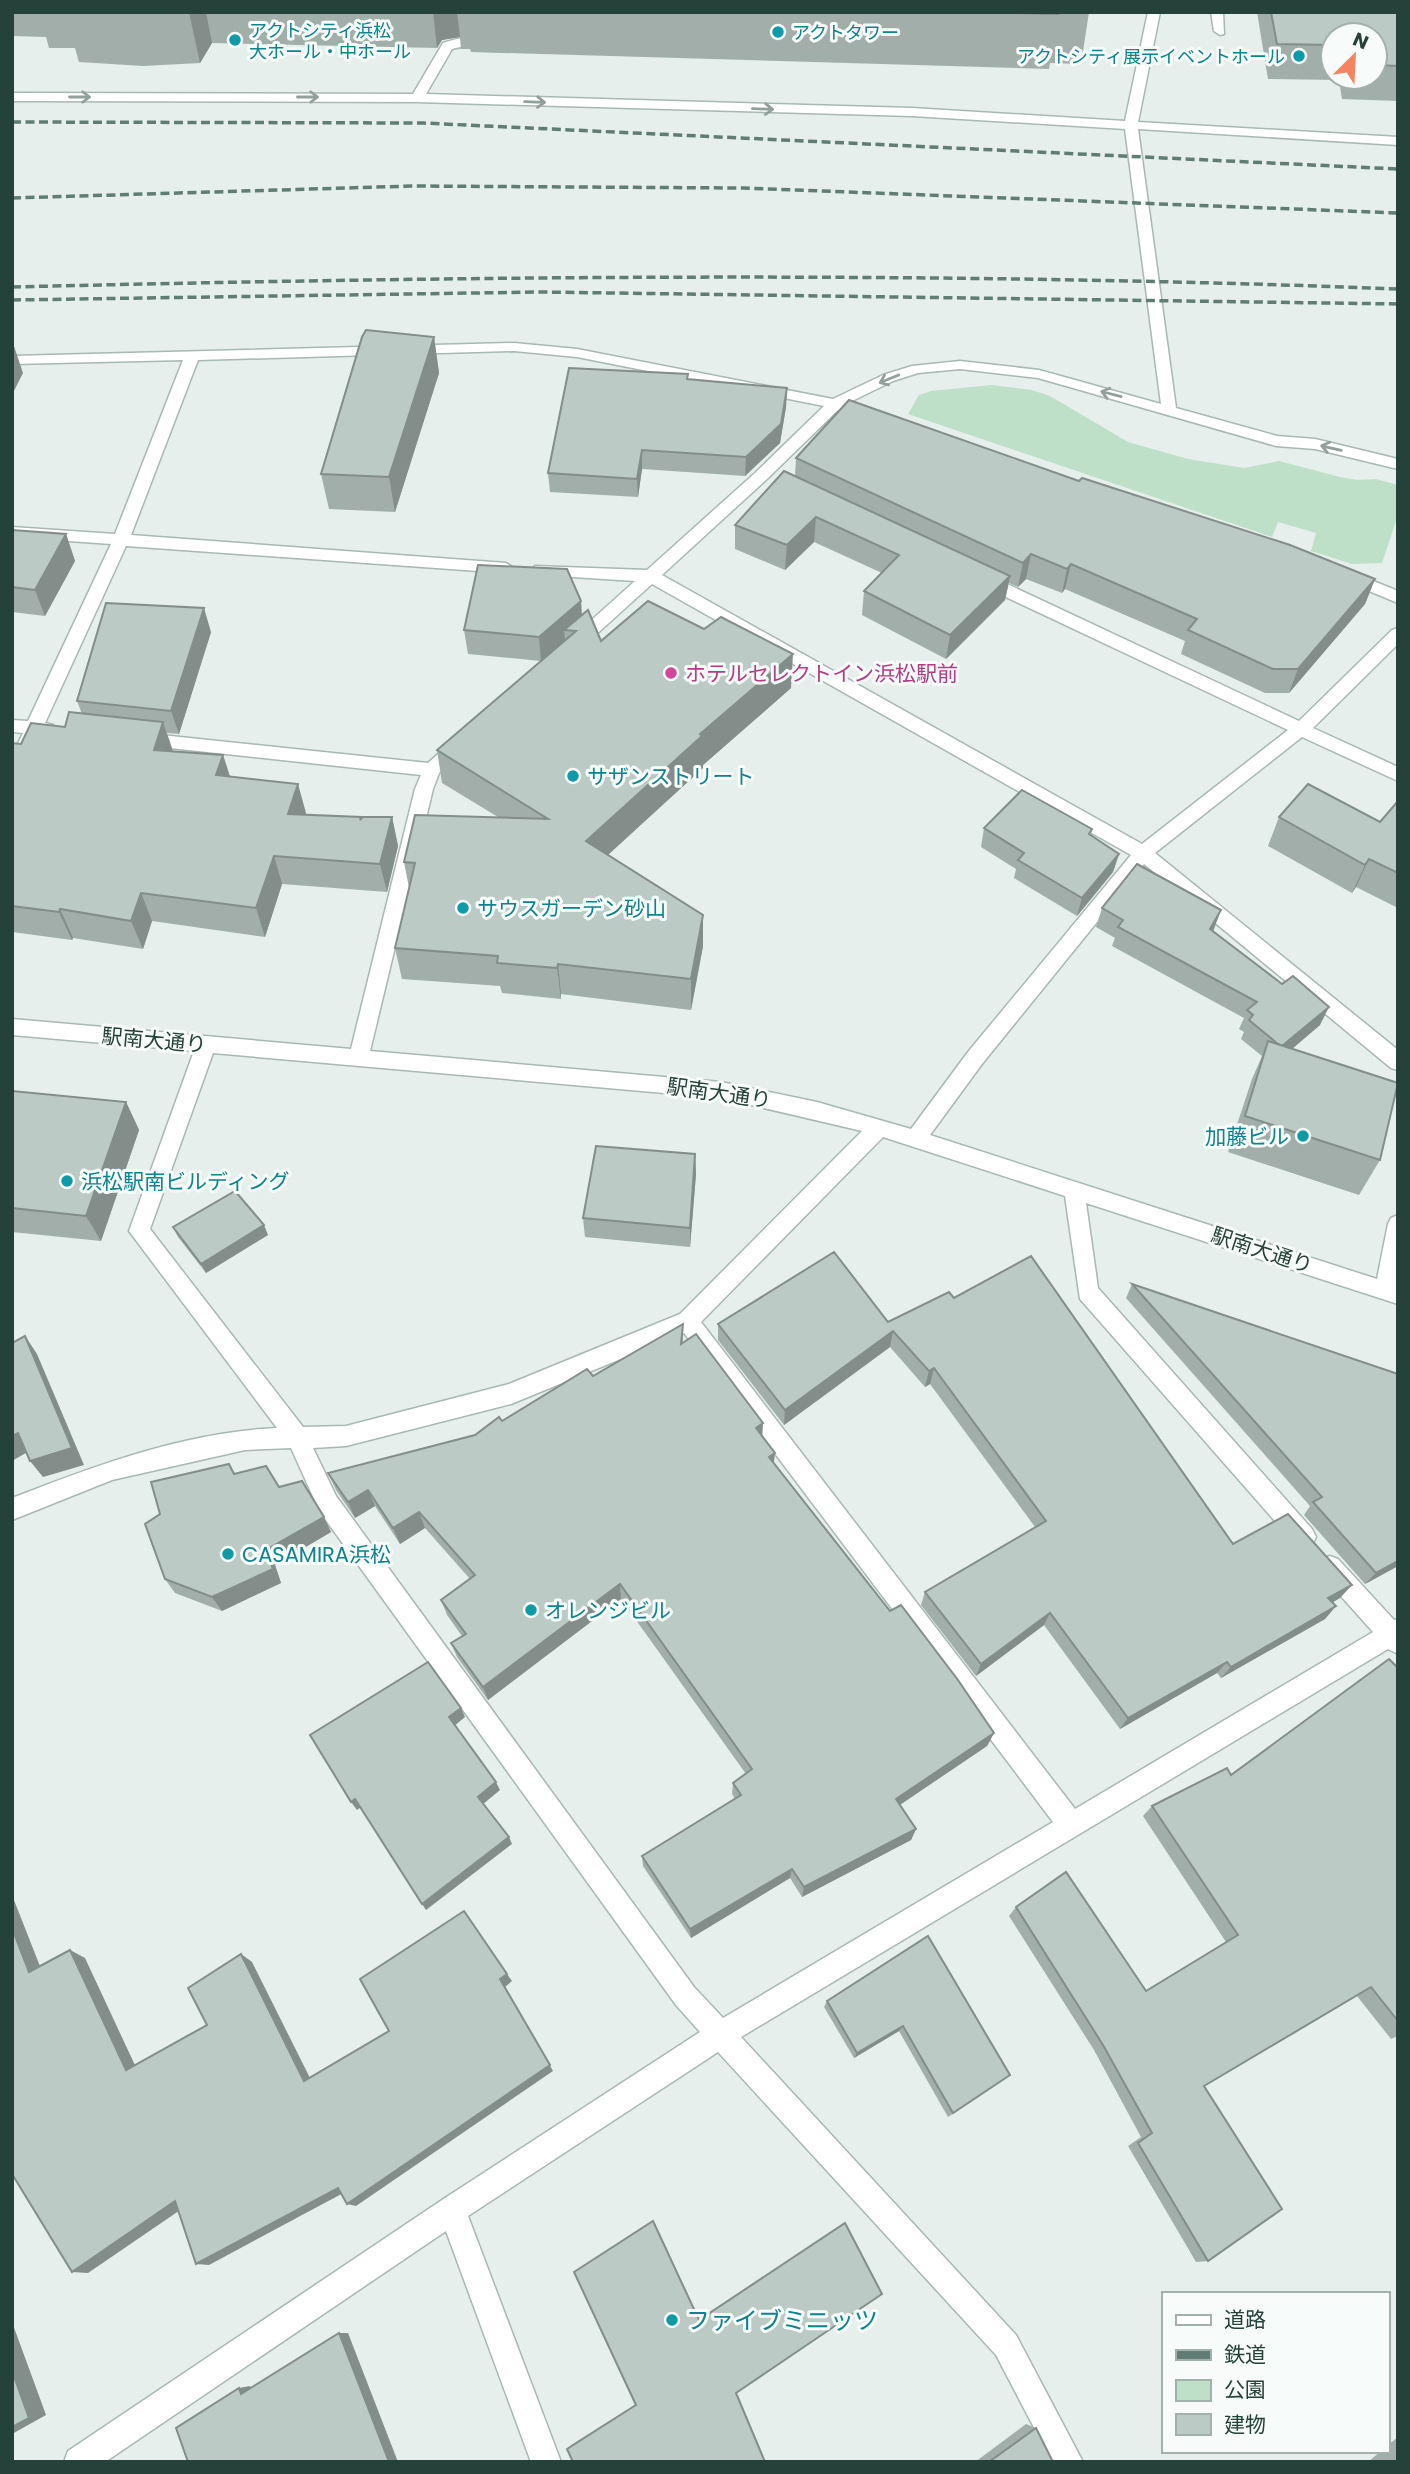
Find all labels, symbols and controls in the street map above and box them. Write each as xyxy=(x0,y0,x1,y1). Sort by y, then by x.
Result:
place label: アクトシティ浜松 大ホール・中ホール xyxy=(249,18,411,64)
place label: アクトタワー xyxy=(792,20,899,45)
north arrow xyxy=(1319,21,1389,91)
marker: アクトタワー xyxy=(770,24,786,40)
text: N xyxy=(1349,26,1373,56)
marker: アクトシティ浜松 大ホール・中ホール xyxy=(227,32,243,48)
place label: アクトシティ展示イベントホール xyxy=(1017,44,1285,69)
marker: アクトシティ展示イベントホール xyxy=(1291,48,1307,64)
one-way arrow xyxy=(69,90,92,104)
one-way arrow xyxy=(296,91,319,104)
one-way arrow xyxy=(524,95,547,109)
one-way arrow xyxy=(751,102,774,115)
one-way arrow xyxy=(879,373,900,386)
one-way arrow xyxy=(1100,387,1123,400)
one-way arrow xyxy=(1321,441,1343,454)
place label: ホテルセレクトイン浜松駅前 xyxy=(685,659,958,688)
marker: ホテルセレクトイン浜松駅前 xyxy=(663,665,679,681)
place label: サザンストリート xyxy=(587,762,755,791)
marker: サザンストリート xyxy=(565,768,581,784)
place label: サウスガーデン砂山 xyxy=(477,894,666,923)
marker: サウスガーデン砂山 xyxy=(455,900,471,916)
street label: 駅南大通り xyxy=(100,1021,208,1059)
street label: 駅南大通り xyxy=(665,1071,773,1115)
place label: 加藤ビル xyxy=(1205,1122,1289,1151)
marker: 加藤ビル xyxy=(1295,1128,1311,1144)
place label: 浜松駅南ビルディング xyxy=(81,1167,290,1196)
marker: 浜松駅南ビルディング xyxy=(59,1173,75,1189)
street label: 駅南大通り xyxy=(1208,1220,1316,1280)
place label: CASAMIRA浜松 xyxy=(242,1540,391,1569)
marker: CASAMIRA浜松 xyxy=(220,1546,236,1562)
place label: オレンジビル xyxy=(545,1596,671,1625)
marker: オレンジビル xyxy=(523,1602,539,1618)
legend xyxy=(1162,2292,1389,2453)
place label: ファイブミニッツ xyxy=(686,2304,878,2337)
text: 道路 xyxy=(1224,2305,1266,2334)
marker: ファイブミニッツ xyxy=(664,2312,680,2328)
text: 鉄道 xyxy=(1224,2340,1266,2369)
text: 公園 xyxy=(1224,2375,1266,2404)
text: 建物 xyxy=(1224,2410,1266,2439)

